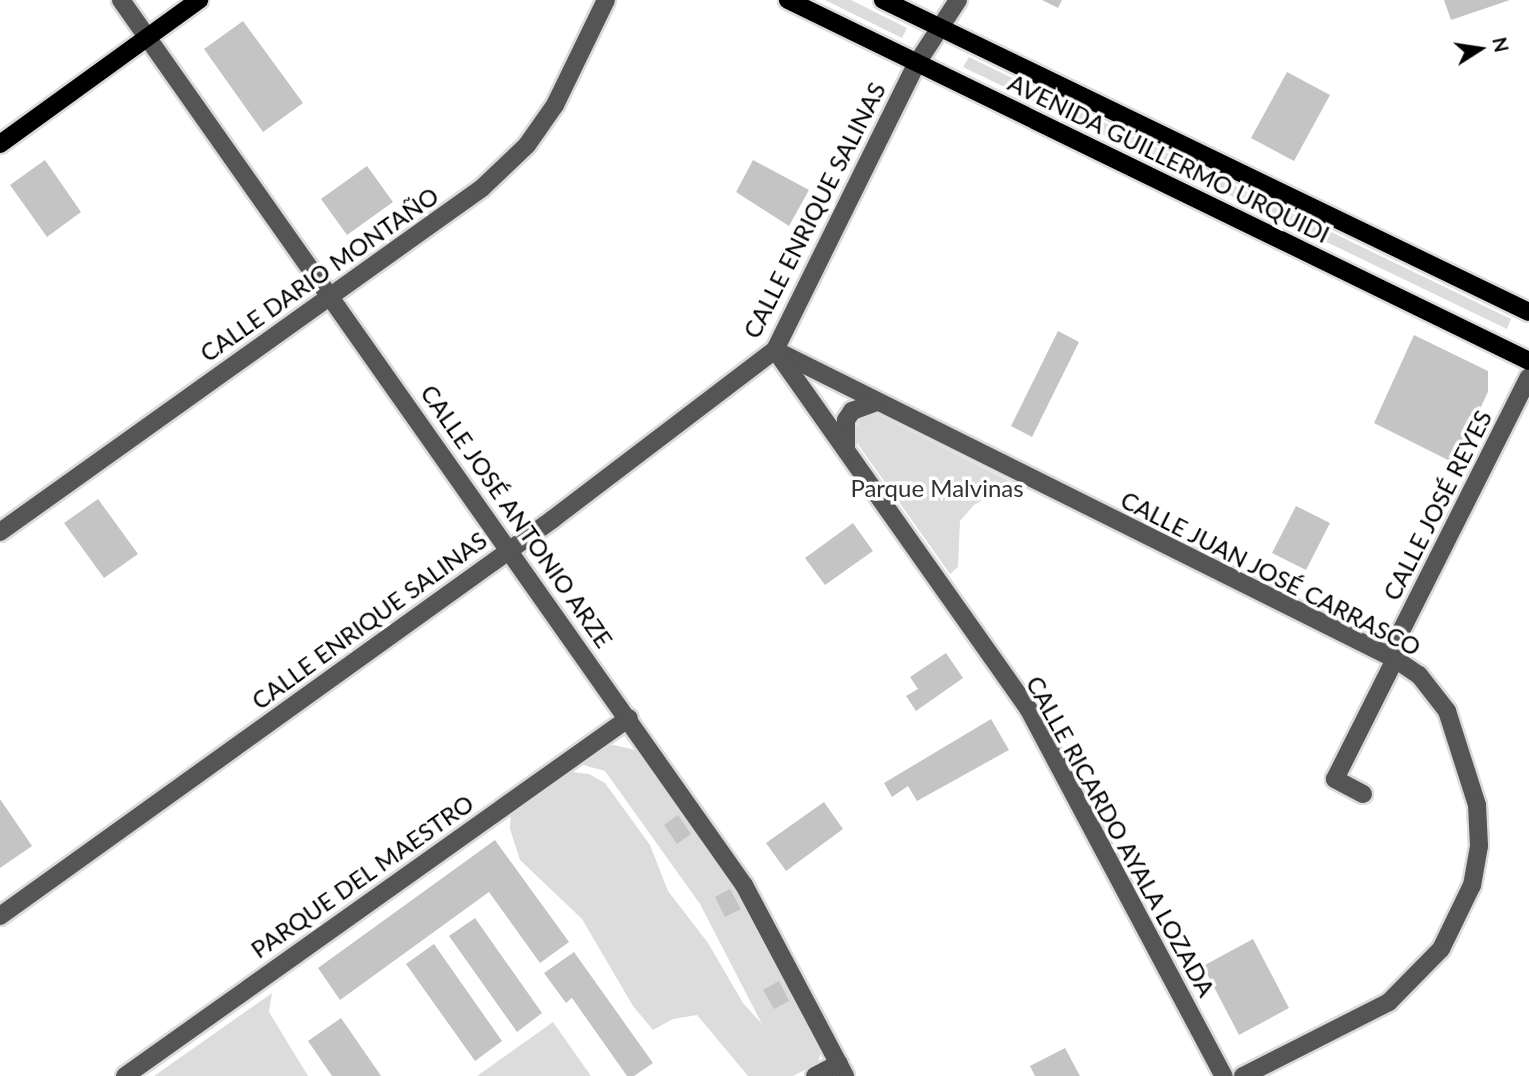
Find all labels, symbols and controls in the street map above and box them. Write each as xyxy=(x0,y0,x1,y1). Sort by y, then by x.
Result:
north arrow xyxy=(1445,14,1515,84)
text: N xyxy=(1488,35,1514,54)
street label: AVENIDA GUILLERMO URQUIDI xyxy=(1003,67,1335,249)
street label: CALLE ENRIQUE SALINAS xyxy=(737,77,891,343)
street label: CALLE DARIO MONTAÑO xyxy=(194,181,444,367)
street label: CALLE JOSÉ ANTONIO ARZE xyxy=(414,378,620,654)
street label: CALLE JOSÉ REYES xyxy=(1376,405,1498,605)
park label: Parque Malvinas xyxy=(850,474,1024,502)
street label: CALLE JUAN JOSÉ CARRASCO xyxy=(1116,484,1426,662)
street label: CALLE ENRIQUE SALINAS xyxy=(246,525,492,715)
street label: CALLE RICARDO AYALA LOZADA xyxy=(1020,670,1222,1002)
street label: PARQUE DEL MAESTRO xyxy=(245,788,479,964)

